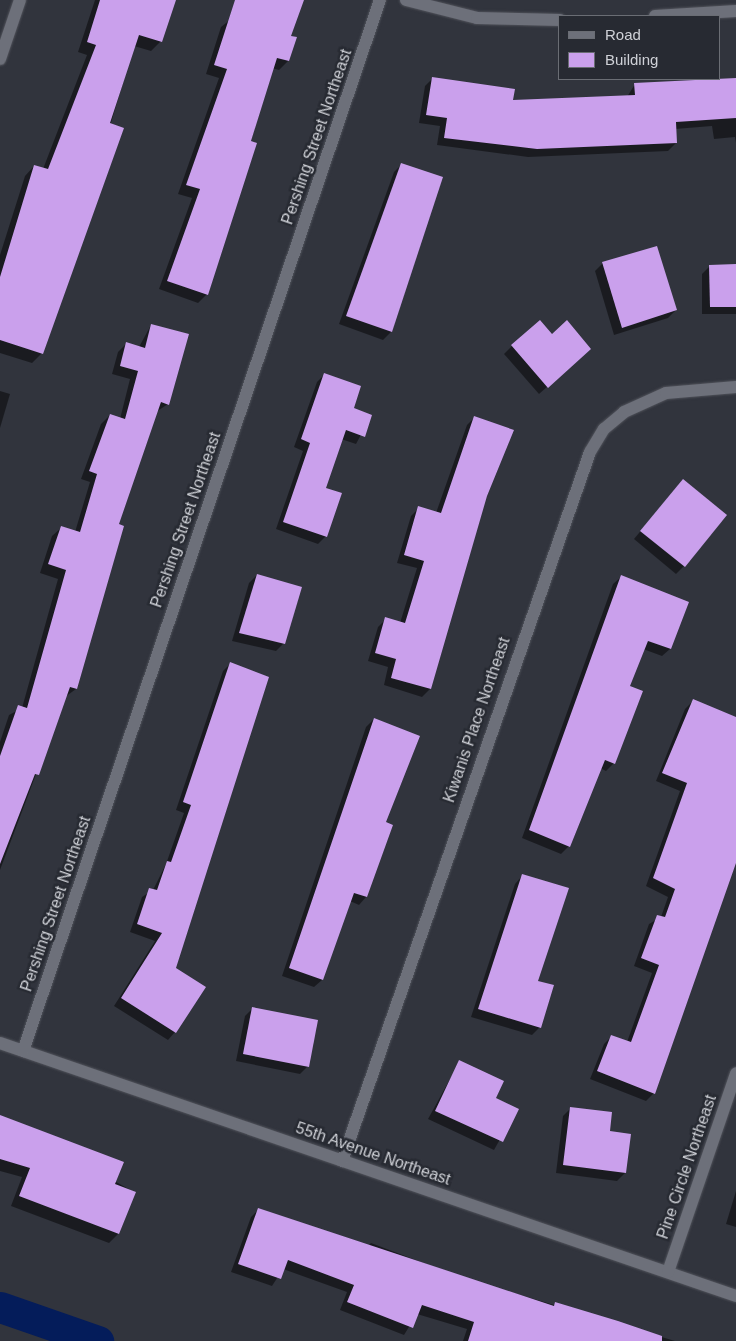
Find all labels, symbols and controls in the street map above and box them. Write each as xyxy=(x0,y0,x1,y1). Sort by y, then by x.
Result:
legend xyxy=(558,15,721,80)
text: Road xyxy=(605,26,641,43)
street label: Pershing Street Northeast xyxy=(278,47,356,227)
text: Building xyxy=(605,51,658,68)
street label: Pershing Street Northeast xyxy=(147,430,225,610)
street label: Kiwanis Place Northeast xyxy=(440,635,514,805)
street label: Pershing Street Northeast xyxy=(17,814,95,994)
street label: Pine Circle Northeast xyxy=(653,1092,721,1242)
street label: 55th Avenue Northeast xyxy=(293,1118,453,1190)

